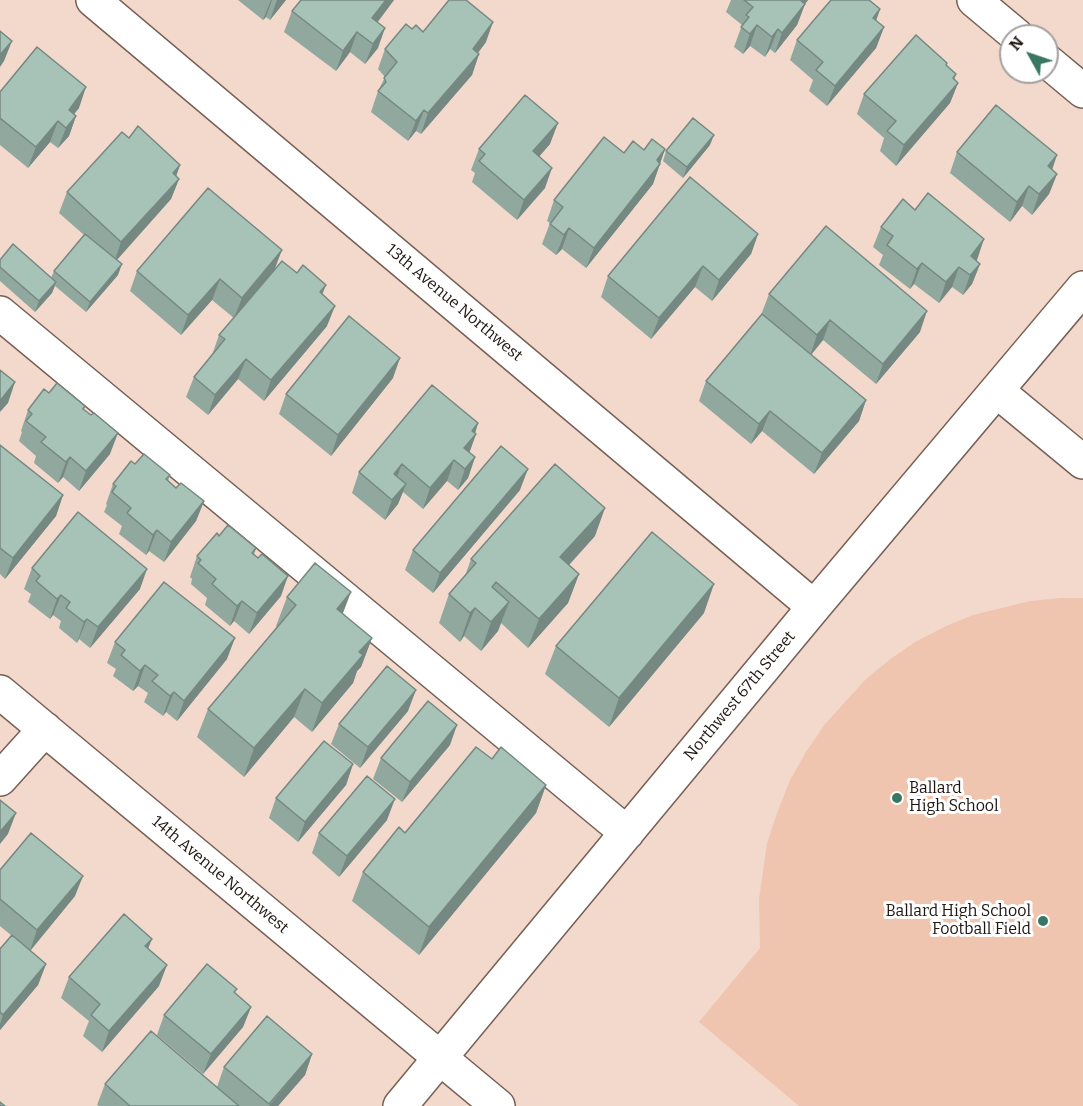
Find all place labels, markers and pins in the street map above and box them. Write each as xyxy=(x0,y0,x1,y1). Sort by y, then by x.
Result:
place label: Ballard High School xyxy=(909,779,999,817)
marker: Ballard High School xyxy=(890,791,904,805)
place label: Ballard High School Football Field xyxy=(886,902,1031,940)
marker: Ballard High School Football Field xyxy=(1036,914,1050,928)

